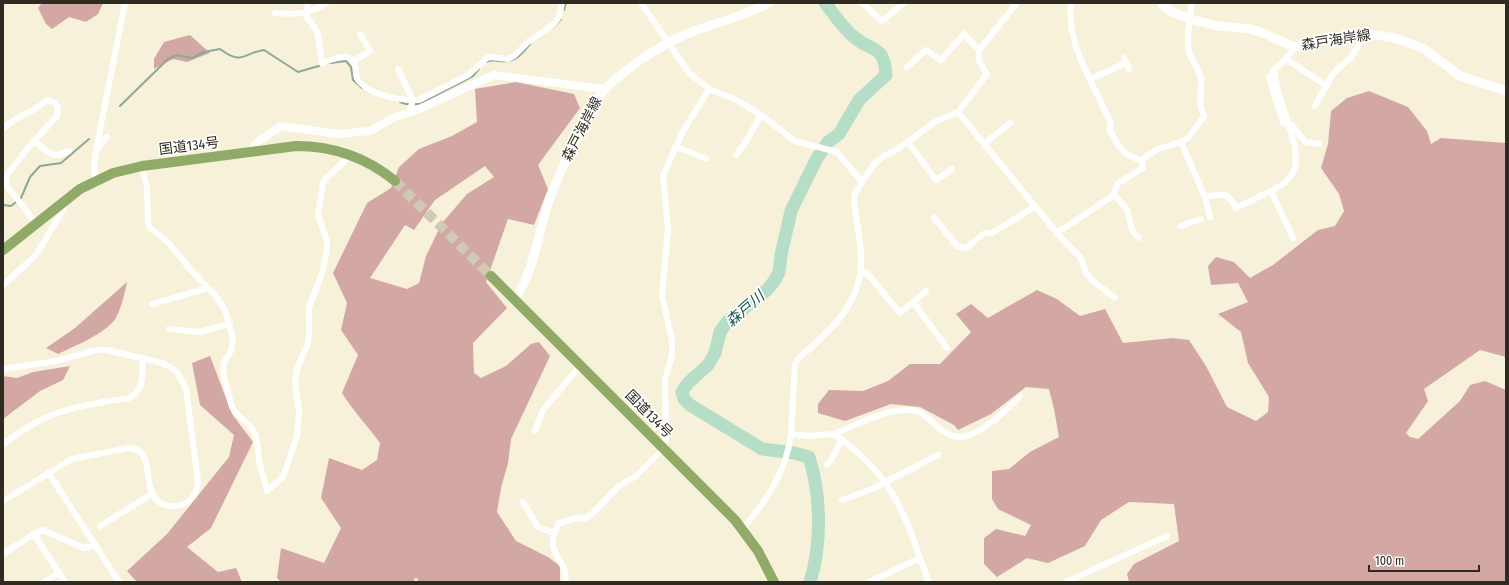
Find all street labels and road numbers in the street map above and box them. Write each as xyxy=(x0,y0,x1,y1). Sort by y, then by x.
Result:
street label: 森戸海岸線 xyxy=(1300,26,1372,54)
street label: 森戸海岸線 xyxy=(559,94,605,164)
street label: 国道134号 xyxy=(158,134,220,158)
street label: 国道134号 xyxy=(622,387,676,441)

